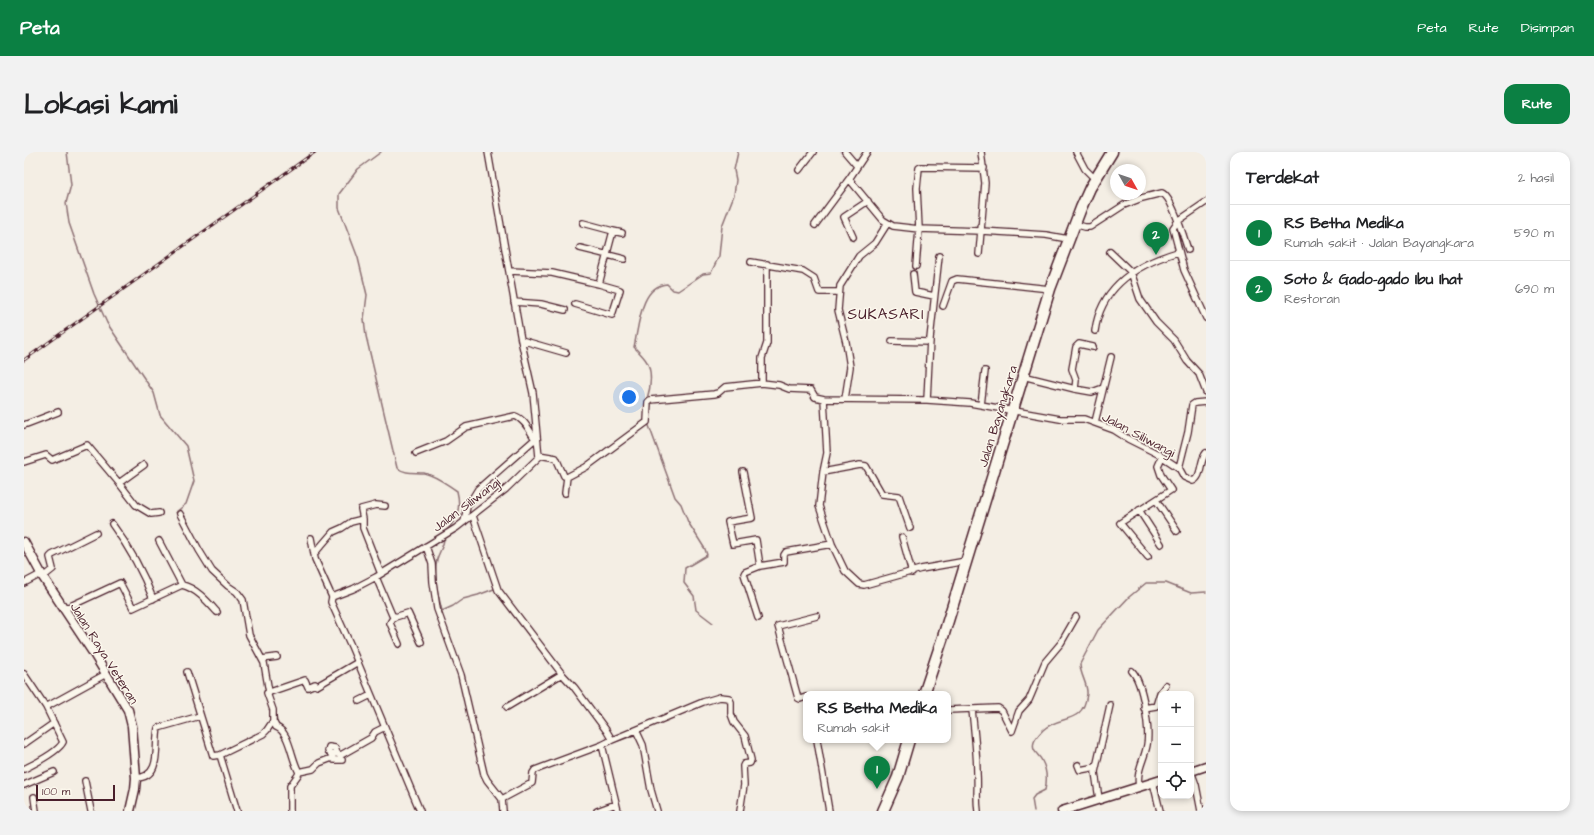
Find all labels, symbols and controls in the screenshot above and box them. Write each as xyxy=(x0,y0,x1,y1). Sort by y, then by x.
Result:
text: Peta xyxy=(20,15,60,42)
text: Peta xyxy=(1417,18,1447,38)
text: Rute xyxy=(1469,18,1499,38)
text: Disimpan xyxy=(1521,18,1574,38)
button: Rute xyxy=(1504,84,1570,124)
text: Lokasi kami xyxy=(24,85,178,124)
north arrow xyxy=(1110,164,1146,200)
text: Terdekat xyxy=(1246,166,1319,190)
text: 2 hasil xyxy=(1518,169,1554,187)
text: RS Betha Medika xyxy=(1284,213,1404,234)
pin: 2 xyxy=(1143,222,1169,255)
text: 1 xyxy=(1258,224,1260,242)
text: 590 m xyxy=(1514,224,1554,242)
text: Rumah sakit · Jalan Bayangkara xyxy=(1284,234,1474,252)
text: Soto & Gado-gado Ibu Ihat xyxy=(1284,269,1463,290)
text: 2 xyxy=(1255,280,1263,298)
text: 690 m xyxy=(1515,280,1554,298)
text: Restoran xyxy=(1284,290,1340,308)
district label: SUKASARI xyxy=(848,304,924,325)
street label: Jalan Bayangkara xyxy=(974,363,1023,469)
your location xyxy=(619,387,639,407)
street label: Jalan Siliwangi xyxy=(1098,408,1178,463)
street label: Jalan Siliwangi xyxy=(429,473,505,537)
street label: Jalan Raya Veteran xyxy=(65,599,143,709)
popup xyxy=(803,691,951,743)
map controls xyxy=(1158,691,1194,799)
button: + xyxy=(1158,691,1194,727)
text: RS Betha Medika xyxy=(817,698,937,719)
text: Rumah sakit xyxy=(817,719,890,737)
button: − xyxy=(1158,727,1194,763)
pin: 1 xyxy=(864,756,890,789)
button: locate xyxy=(1158,763,1194,799)
scale bar xyxy=(36,783,115,802)
text: 100 m xyxy=(42,784,70,799)

